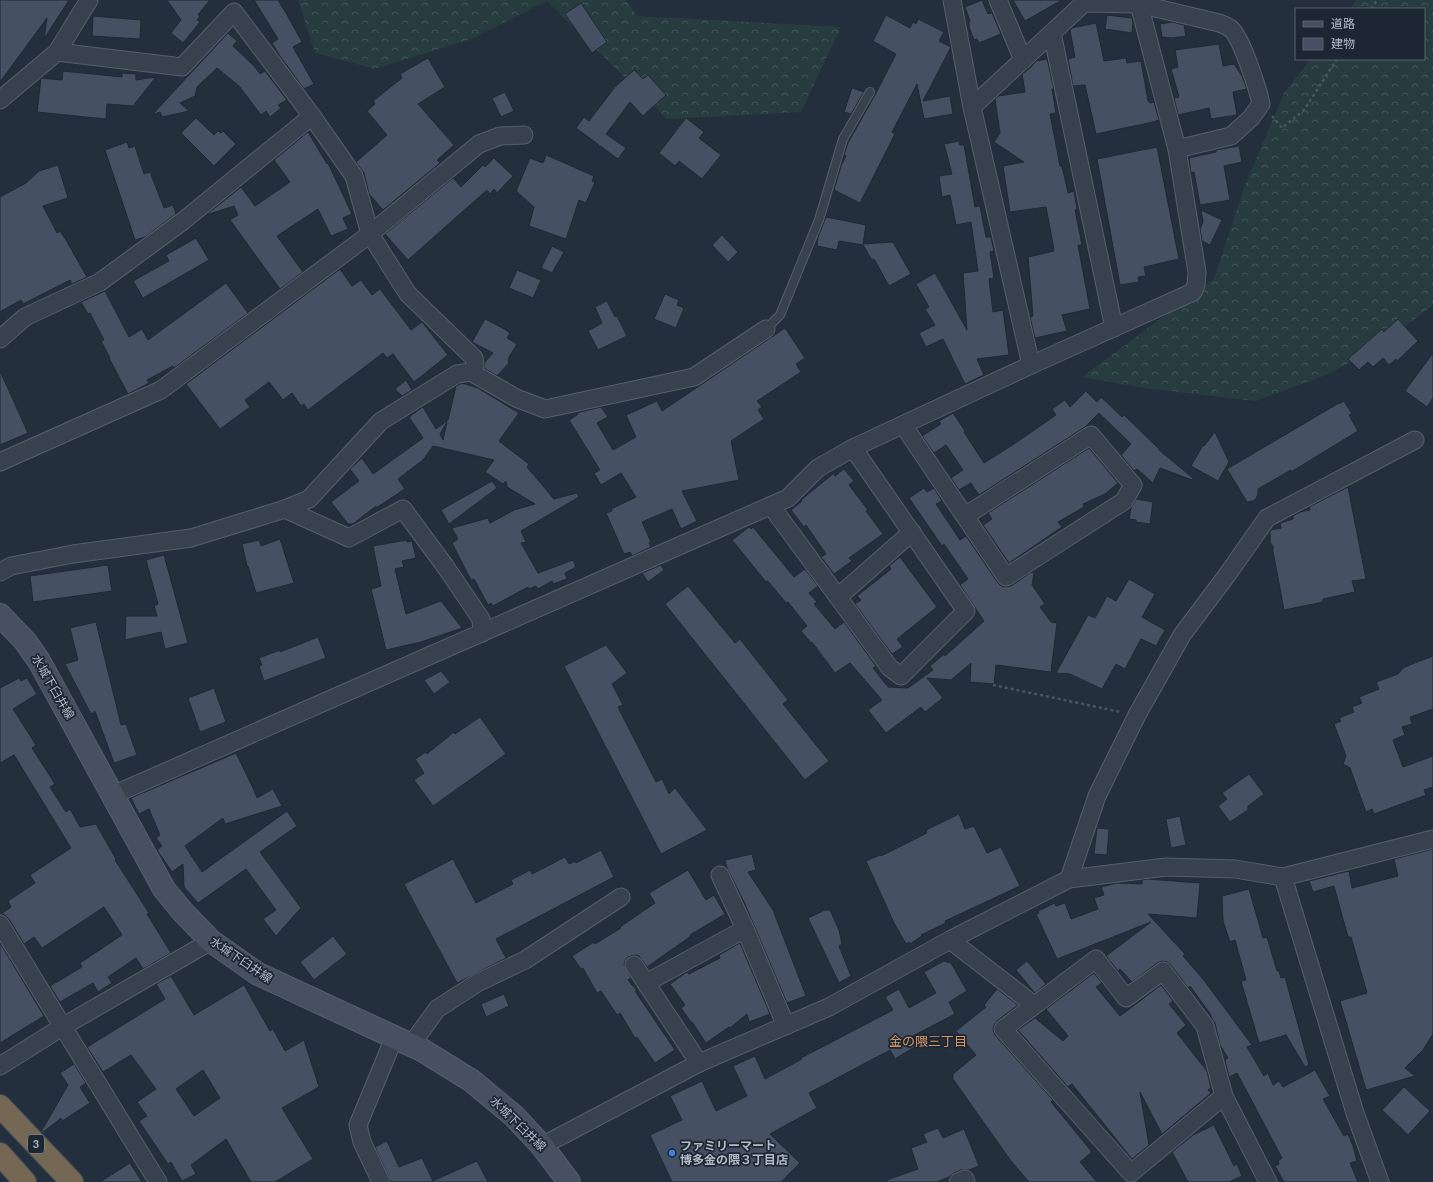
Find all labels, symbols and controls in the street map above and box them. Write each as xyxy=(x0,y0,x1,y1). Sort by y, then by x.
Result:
legend xyxy=(1295,8,1425,60)
text: 道路 xyxy=(1331,16,1355,31)
text: 建物 xyxy=(1331,36,1355,51)
street label: 水城下臼井線 xyxy=(29,652,78,722)
street label: 水城下臼井線 xyxy=(207,933,275,986)
district label: 金の隈三丁目 xyxy=(889,1033,967,1049)
street label: 水城下臼井線 xyxy=(487,1093,549,1154)
road number: 3 xyxy=(28,1135,44,1153)
place label: ファミリーマート 博多金の隈３丁目店 xyxy=(680,1138,788,1167)
marker: ファミリーマート 博多金の隈３丁目店 xyxy=(667,1148,677,1158)

